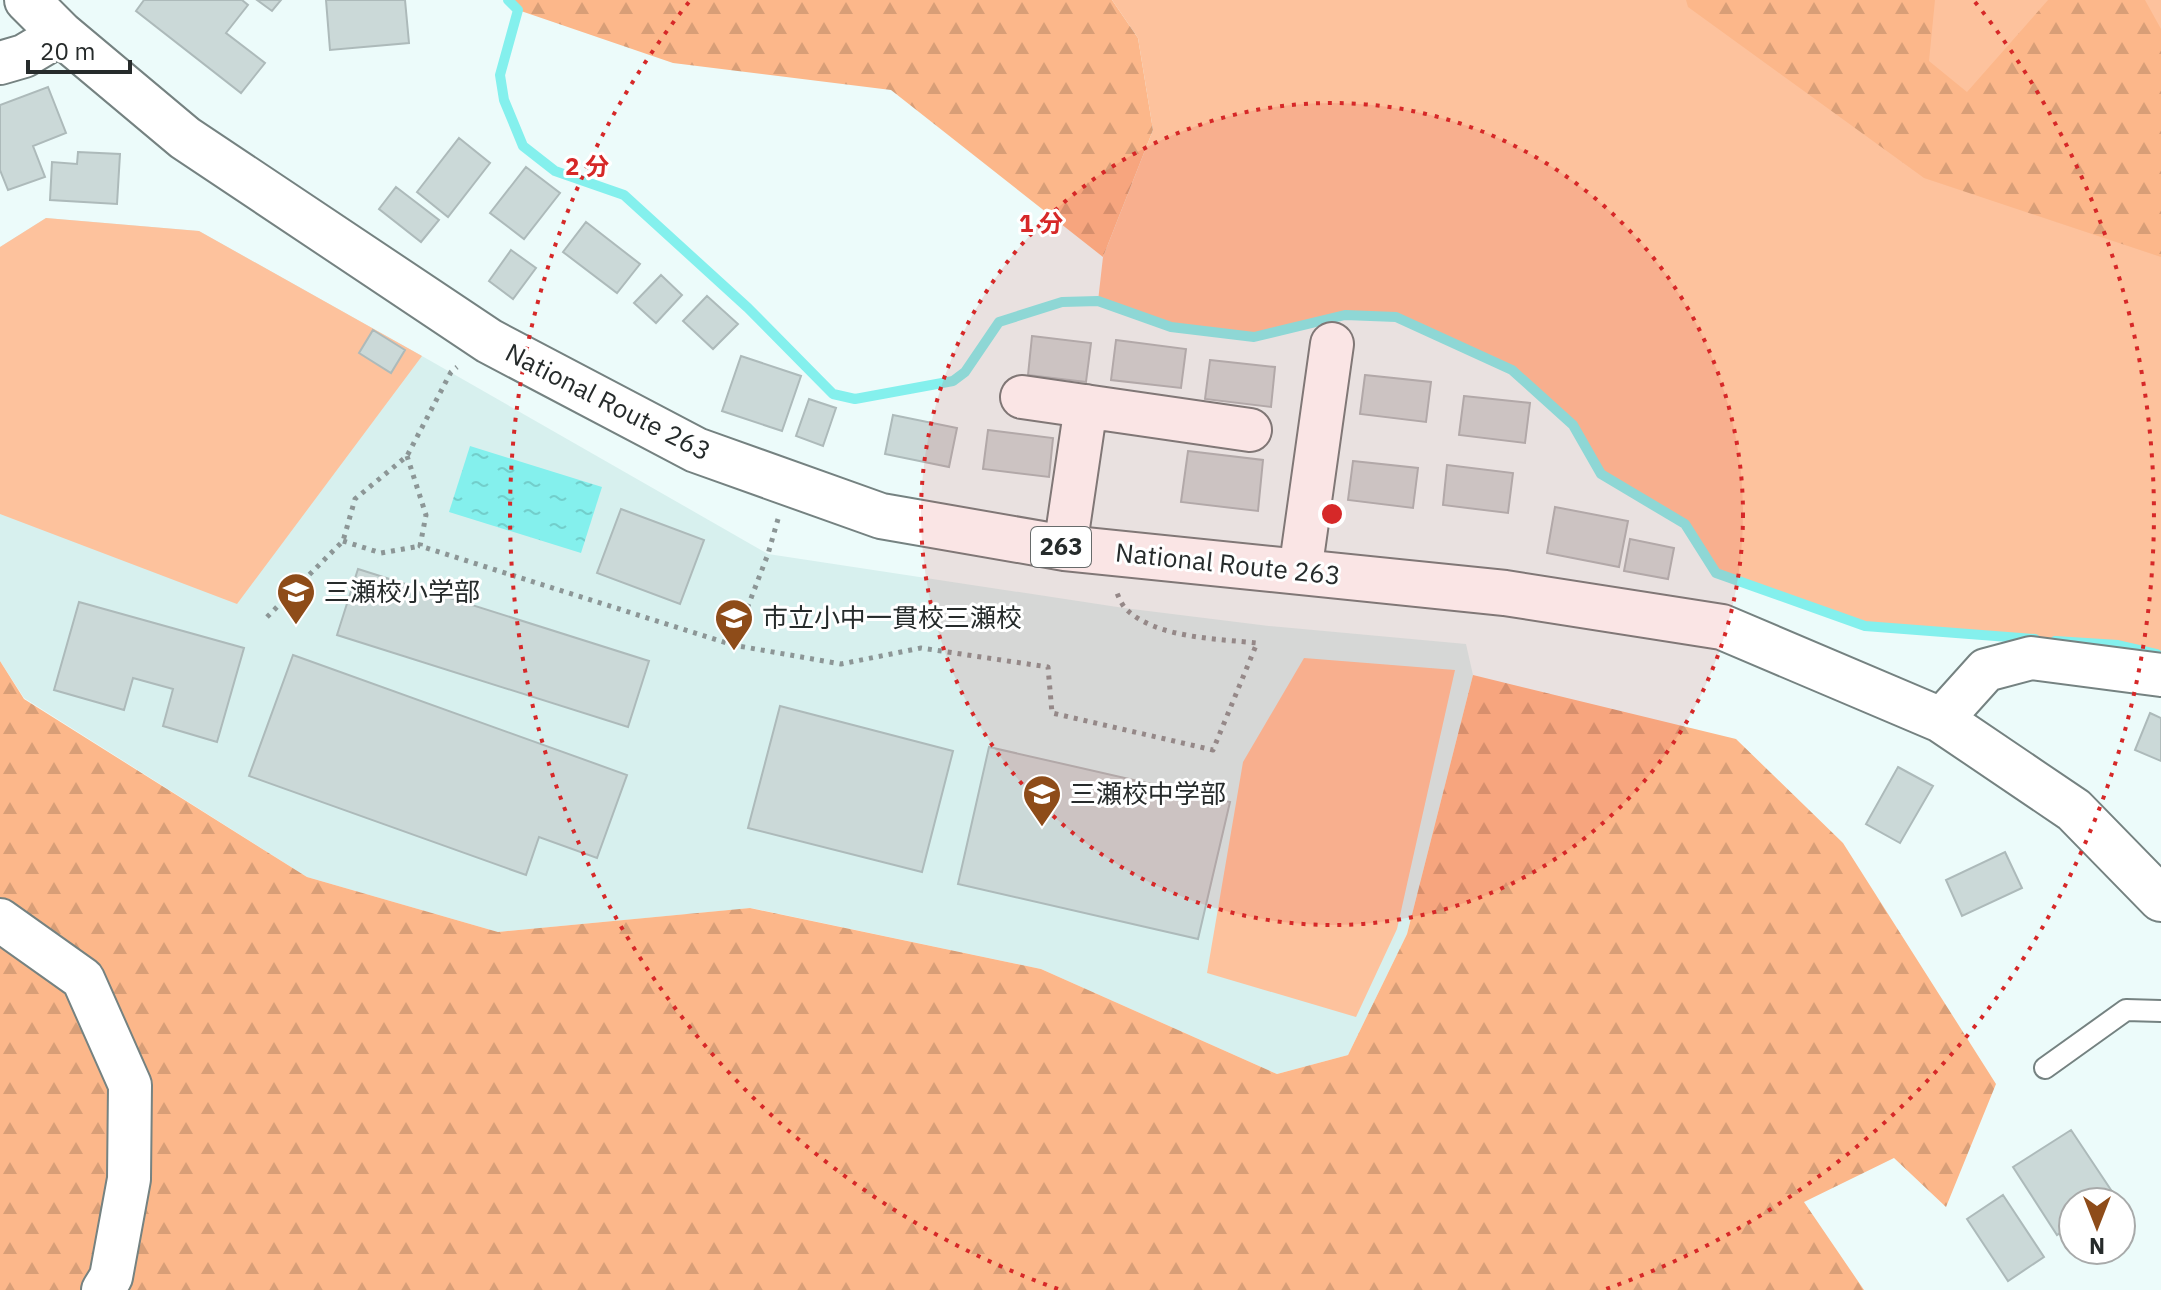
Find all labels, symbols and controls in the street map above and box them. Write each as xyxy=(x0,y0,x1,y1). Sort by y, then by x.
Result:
scale bar xyxy=(28,24,130,74)
text: 20 m xyxy=(40,35,95,67)
text: 2 分 xyxy=(565,150,609,182)
text: 1 分 xyxy=(1019,207,1063,239)
street label: National Route 263 xyxy=(500,335,717,468)
centre of rings xyxy=(1318,500,1346,528)
road number: 263 xyxy=(1031,527,1091,567)
street label: National Route 263 xyxy=(1114,534,1342,592)
school or university icon: 三瀬校小学部 xyxy=(275,571,317,626)
place label: 三瀬校小学部 xyxy=(324,574,480,608)
school or university icon: 市立小中一貫校三瀬校 xyxy=(713,597,755,652)
place label: 市立小中一貫校三瀬校 xyxy=(762,600,1022,634)
school or university icon: 三瀬校中学部 xyxy=(1021,773,1063,828)
place label: 三瀬校中学部 xyxy=(1070,776,1226,810)
north arrow xyxy=(2057,1186,2137,1266)
text: N xyxy=(2089,1232,2105,1261)

